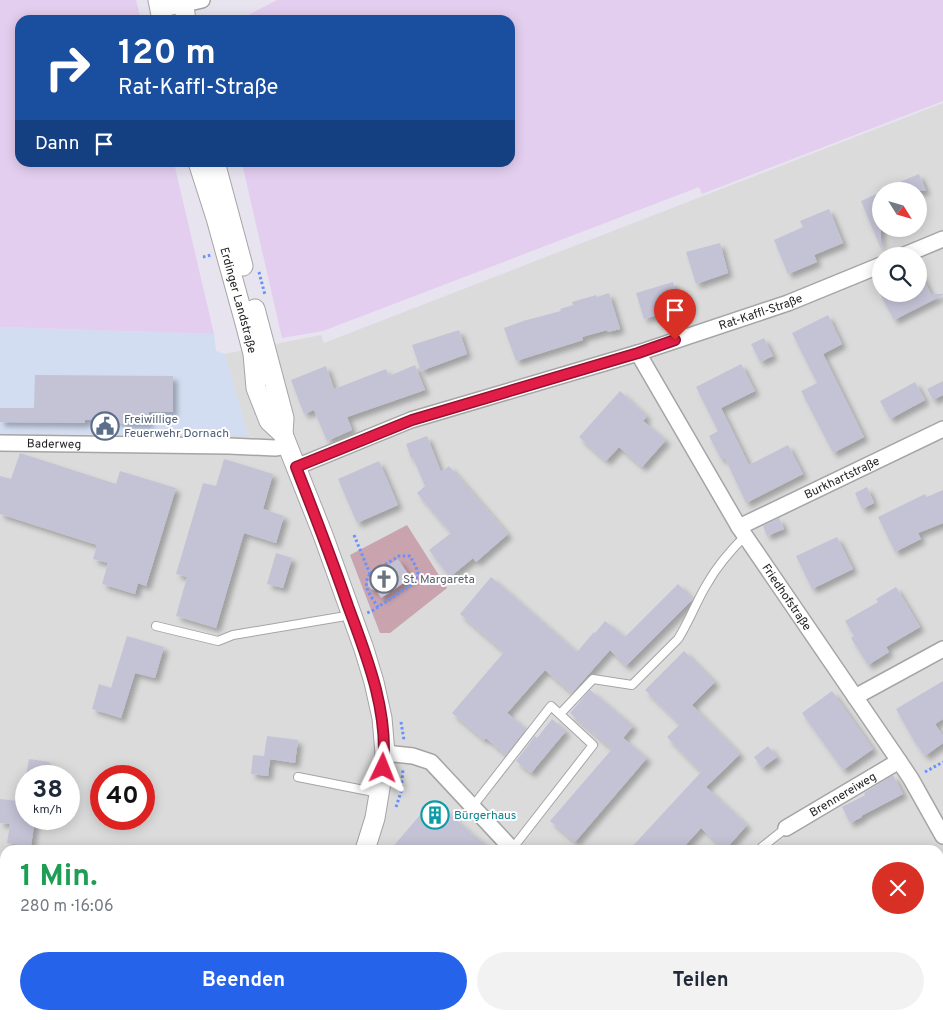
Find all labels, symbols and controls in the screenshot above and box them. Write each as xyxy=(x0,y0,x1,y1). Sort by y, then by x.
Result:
text: 120 m xyxy=(118,32,216,76)
icon: right xyxy=(35,35,100,100)
text: Rat-Kaffl-Straße xyxy=(118,75,278,102)
icon: arrive xyxy=(90,130,118,158)
text: Dann xyxy=(35,132,80,156)
north arrow xyxy=(872,182,928,238)
map controls xyxy=(872,182,927,302)
street label: Erdinger Landstraße xyxy=(215,246,260,355)
button: search xyxy=(872,247,927,302)
pin xyxy=(654,289,696,340)
street label: Rat-Kaffl-Straße xyxy=(717,291,805,335)
icon: arrive xyxy=(661,296,689,324)
public building icon: Freiwillige Feuerwehr Dornach xyxy=(90,411,120,441)
place label: Freiwillige Feuerwehr Dornach xyxy=(124,412,229,442)
street label: Baderweg xyxy=(27,436,81,453)
street label: Burkhartstraße xyxy=(802,454,882,503)
street label: Friedhofstraße xyxy=(758,561,815,634)
church icon: St. Margareta xyxy=(369,564,399,594)
place label: St. Margareta xyxy=(403,572,475,588)
position arrow xyxy=(356,741,408,793)
speed limit sign: 40 xyxy=(90,765,155,830)
street label: Brennereiweg xyxy=(807,769,880,821)
text: 38 xyxy=(32,775,63,807)
building icon: Bürgerhaus xyxy=(420,800,450,830)
text: km/h xyxy=(33,802,62,818)
place label: Bürgerhaus xyxy=(454,808,516,824)
text: 1 Min. xyxy=(20,859,98,896)
button: close xyxy=(872,862,924,914)
text: 280 m · 16:06 xyxy=(20,897,113,917)
button: Beenden xyxy=(20,952,467,1010)
button: Teilen xyxy=(477,952,924,1010)

